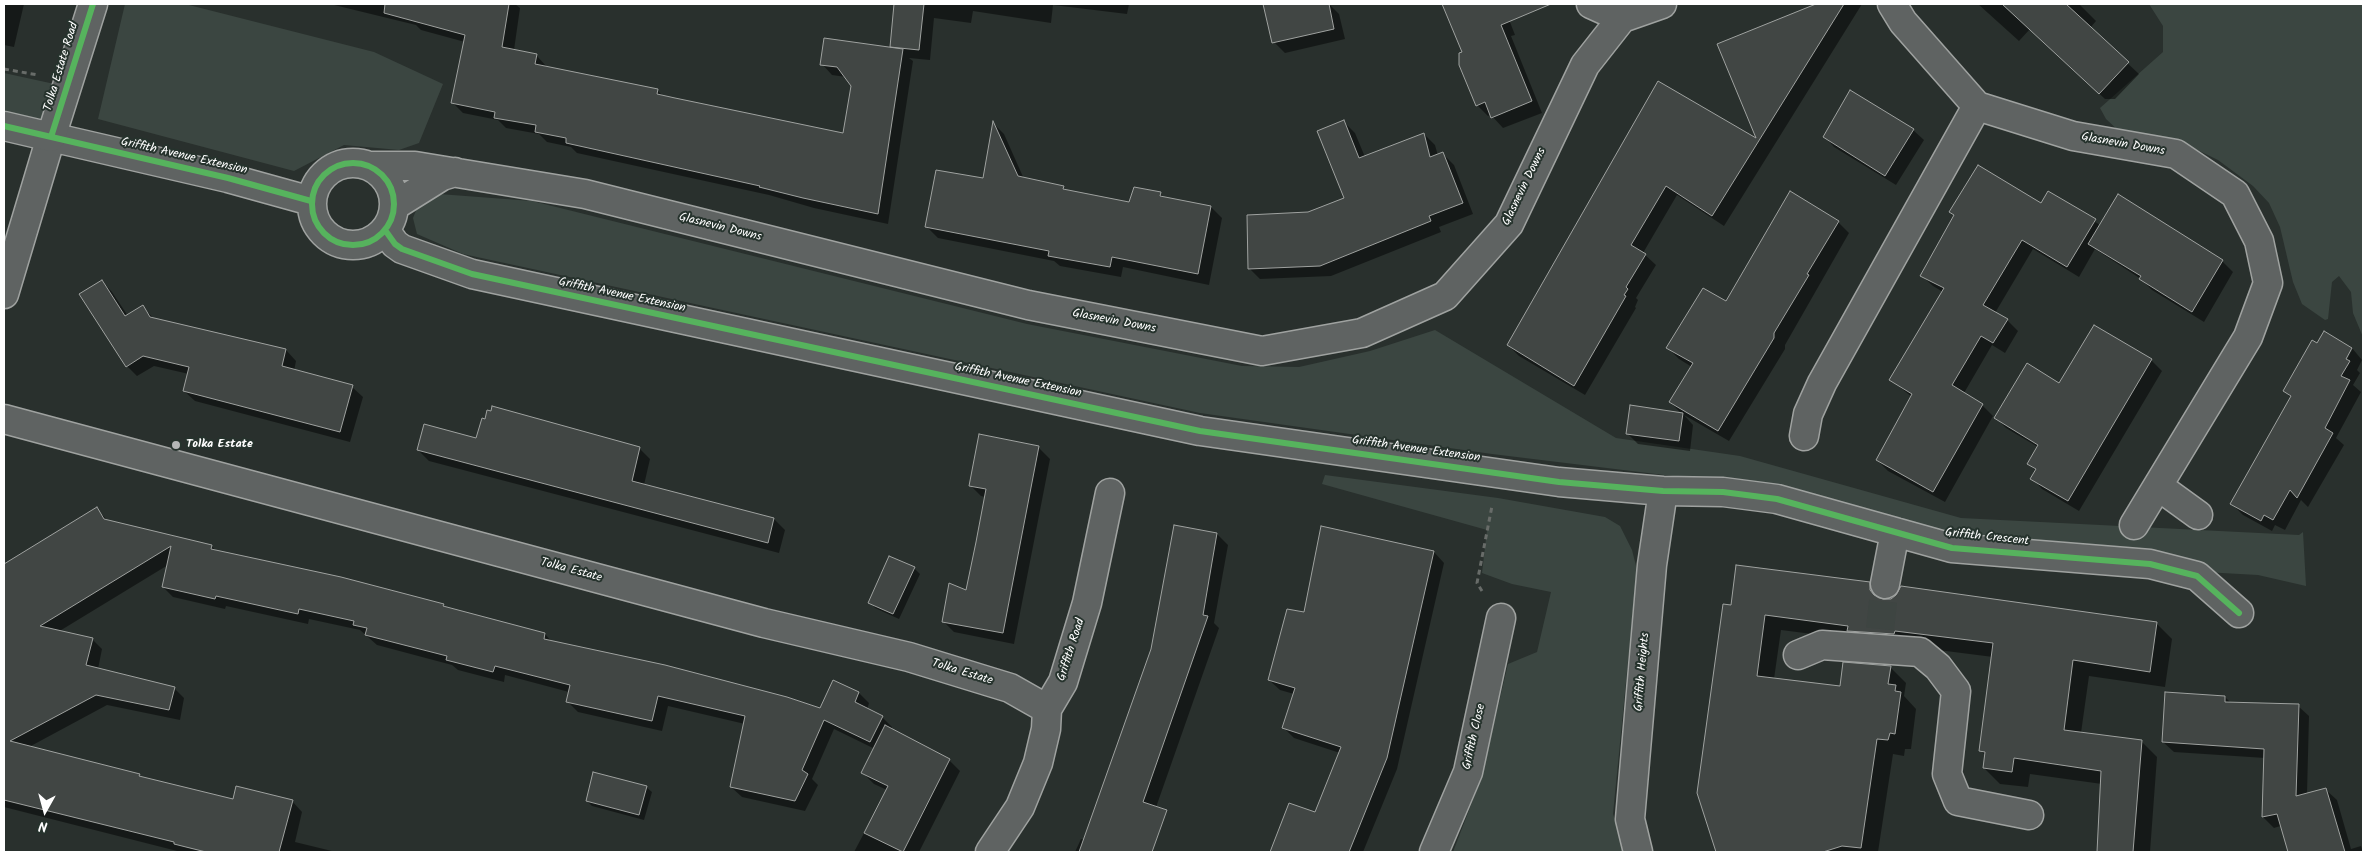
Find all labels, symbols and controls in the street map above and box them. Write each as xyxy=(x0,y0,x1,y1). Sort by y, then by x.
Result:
street label: Tolka Estate Road xyxy=(42,21,82,113)
street label: Glasnevin Downs xyxy=(2080,131,2166,159)
street label: Griffith Avenue Extension xyxy=(119,135,249,179)
street label: Glasnevin Downs xyxy=(1500,146,1550,228)
street label: Glasnevin Downs xyxy=(677,211,763,245)
street label: Griffith Avenue Extension xyxy=(557,276,687,316)
street label: Glasnevin Downs xyxy=(1071,307,1157,337)
street label: Griffith Avenue Extension xyxy=(953,361,1083,401)
street label: Griffith Avenue Extension xyxy=(1351,434,1481,466)
place label: Tolka Estate xyxy=(186,438,253,452)
marker: Tolka Estate xyxy=(170,439,182,451)
street label: Griffith Crescent xyxy=(1944,526,2030,550)
street label: Tolka Estate xyxy=(539,556,603,586)
street label: Griffith Road xyxy=(1055,617,1089,683)
street label: Griffith Heights xyxy=(1632,632,1654,712)
street label: Tolka Estate xyxy=(930,657,994,689)
street label: Griffith Close xyxy=(1460,703,1490,771)
north arrow xyxy=(20,786,70,836)
text: N xyxy=(37,814,49,837)

